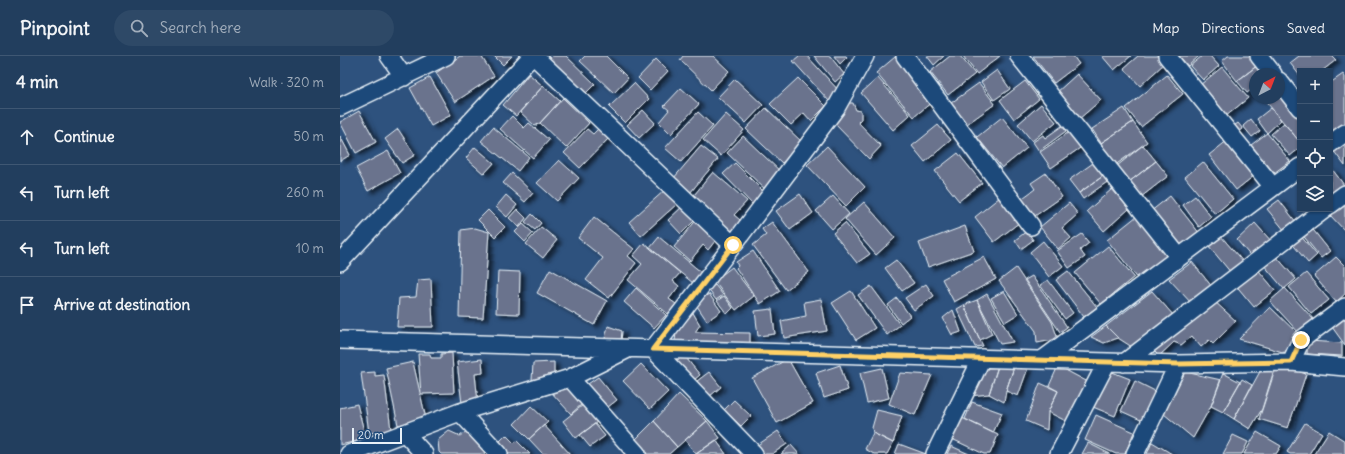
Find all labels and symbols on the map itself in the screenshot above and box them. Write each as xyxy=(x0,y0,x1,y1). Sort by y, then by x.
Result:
north arrow xyxy=(1249,68,1285,104)
route start xyxy=(724,236,742,254)
route end xyxy=(1292,331,1310,349)
scale bar xyxy=(352,426,402,445)

